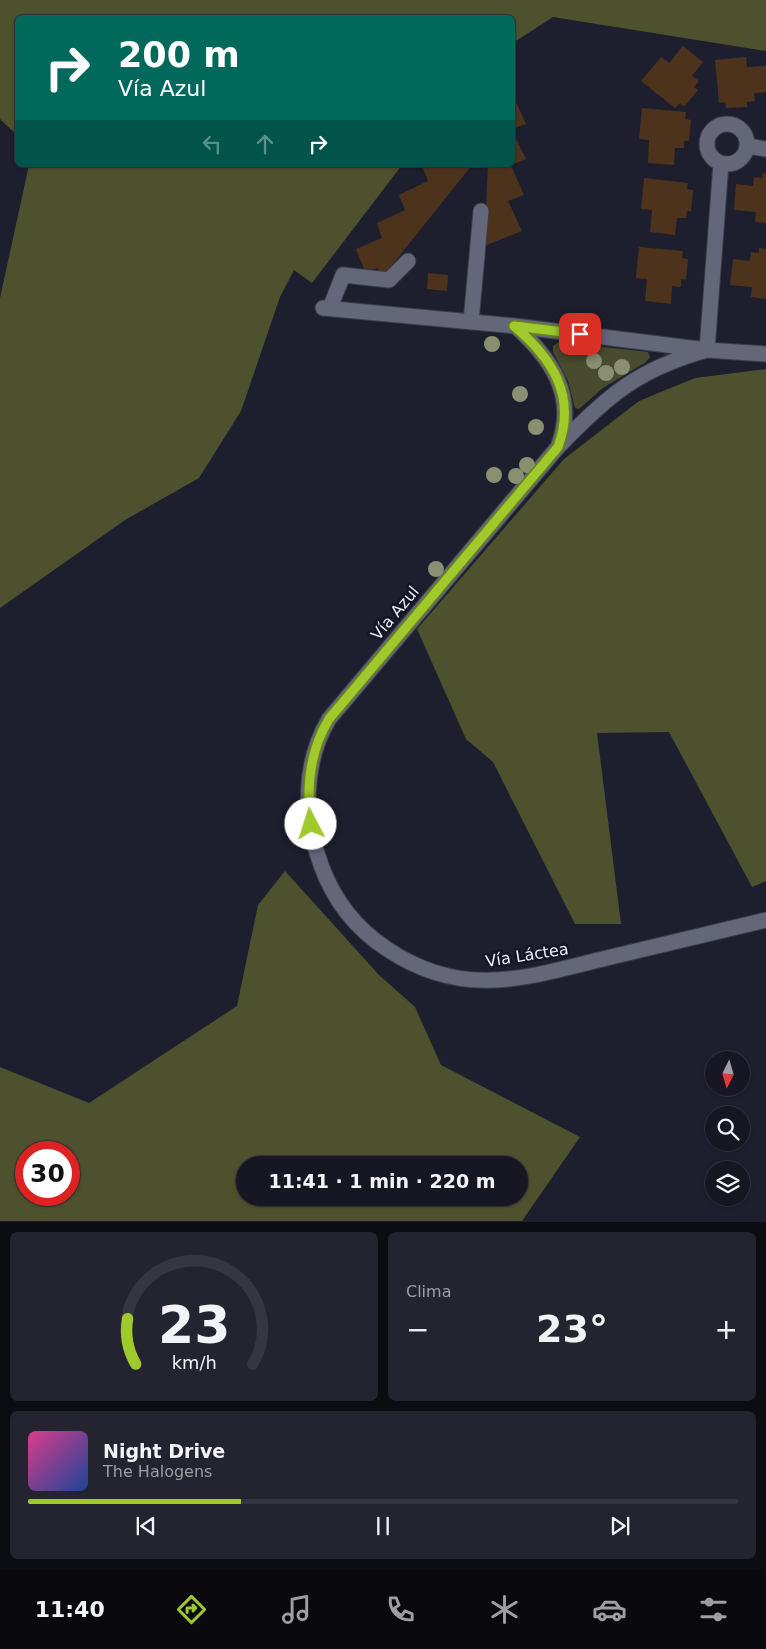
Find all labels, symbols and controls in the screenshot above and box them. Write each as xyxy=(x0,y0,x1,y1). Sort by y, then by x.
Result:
icon: right xyxy=(35,35,100,100)
text: 200 m xyxy=(118,35,240,75)
text: Vía Azul xyxy=(118,76,206,101)
icon: left xyxy=(198,130,226,158)
icon: ahead xyxy=(251,130,279,158)
icon: right xyxy=(304,130,332,158)
pin xyxy=(559,313,601,355)
icon: arrive xyxy=(566,320,594,348)
street label: Vía Azul xyxy=(367,582,423,644)
position arrow xyxy=(284,797,336,849)
street label: Vía Láctea xyxy=(484,939,570,971)
north arrow xyxy=(705,1051,750,1096)
map controls xyxy=(705,1051,750,1206)
button: search xyxy=(705,1106,750,1151)
speed limit sign: 30 xyxy=(15,1141,80,1206)
button: layers xyxy=(705,1161,750,1206)
text: 11:41 · 1 min · 220 m xyxy=(268,1170,496,1192)
text: Clima xyxy=(406,1282,451,1301)
text: 23 xyxy=(158,1295,230,1355)
text: 23° xyxy=(536,1307,608,1351)
text: − xyxy=(406,1313,429,1346)
text: + xyxy=(715,1313,738,1346)
text: km/h xyxy=(171,1352,217,1373)
text: Night Drive xyxy=(103,1440,225,1462)
text: The Halogens xyxy=(103,1462,212,1481)
icon: previous xyxy=(132,1512,160,1540)
icon: pause xyxy=(369,1512,397,1540)
icon: next xyxy=(606,1512,634,1540)
icon: directions xyxy=(174,1592,209,1627)
icon: music xyxy=(279,1592,314,1627)
icon: phone xyxy=(383,1592,418,1627)
icon: climate xyxy=(487,1592,522,1627)
icon: car xyxy=(592,1592,627,1627)
icon: filters xyxy=(696,1592,731,1627)
text: 11:40 xyxy=(35,1597,105,1622)

